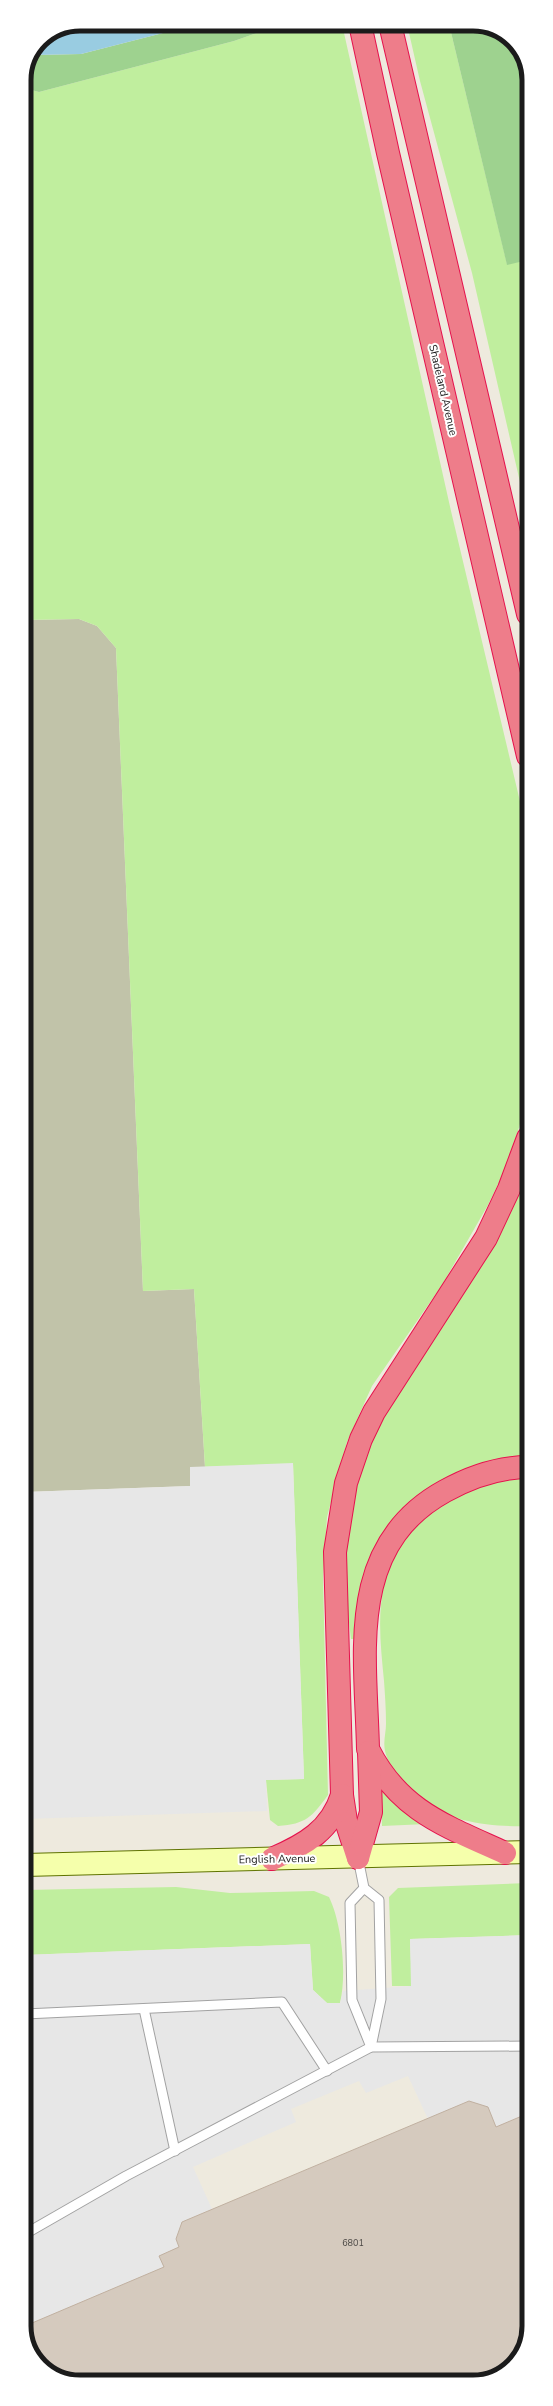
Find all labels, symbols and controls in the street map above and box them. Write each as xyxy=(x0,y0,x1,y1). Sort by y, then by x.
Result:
street label: Shadeland Avenue xyxy=(425,343,461,437)
street label: English Avenue xyxy=(239,1851,316,1867)
house number: 6801 xyxy=(342,2237,364,2249)

